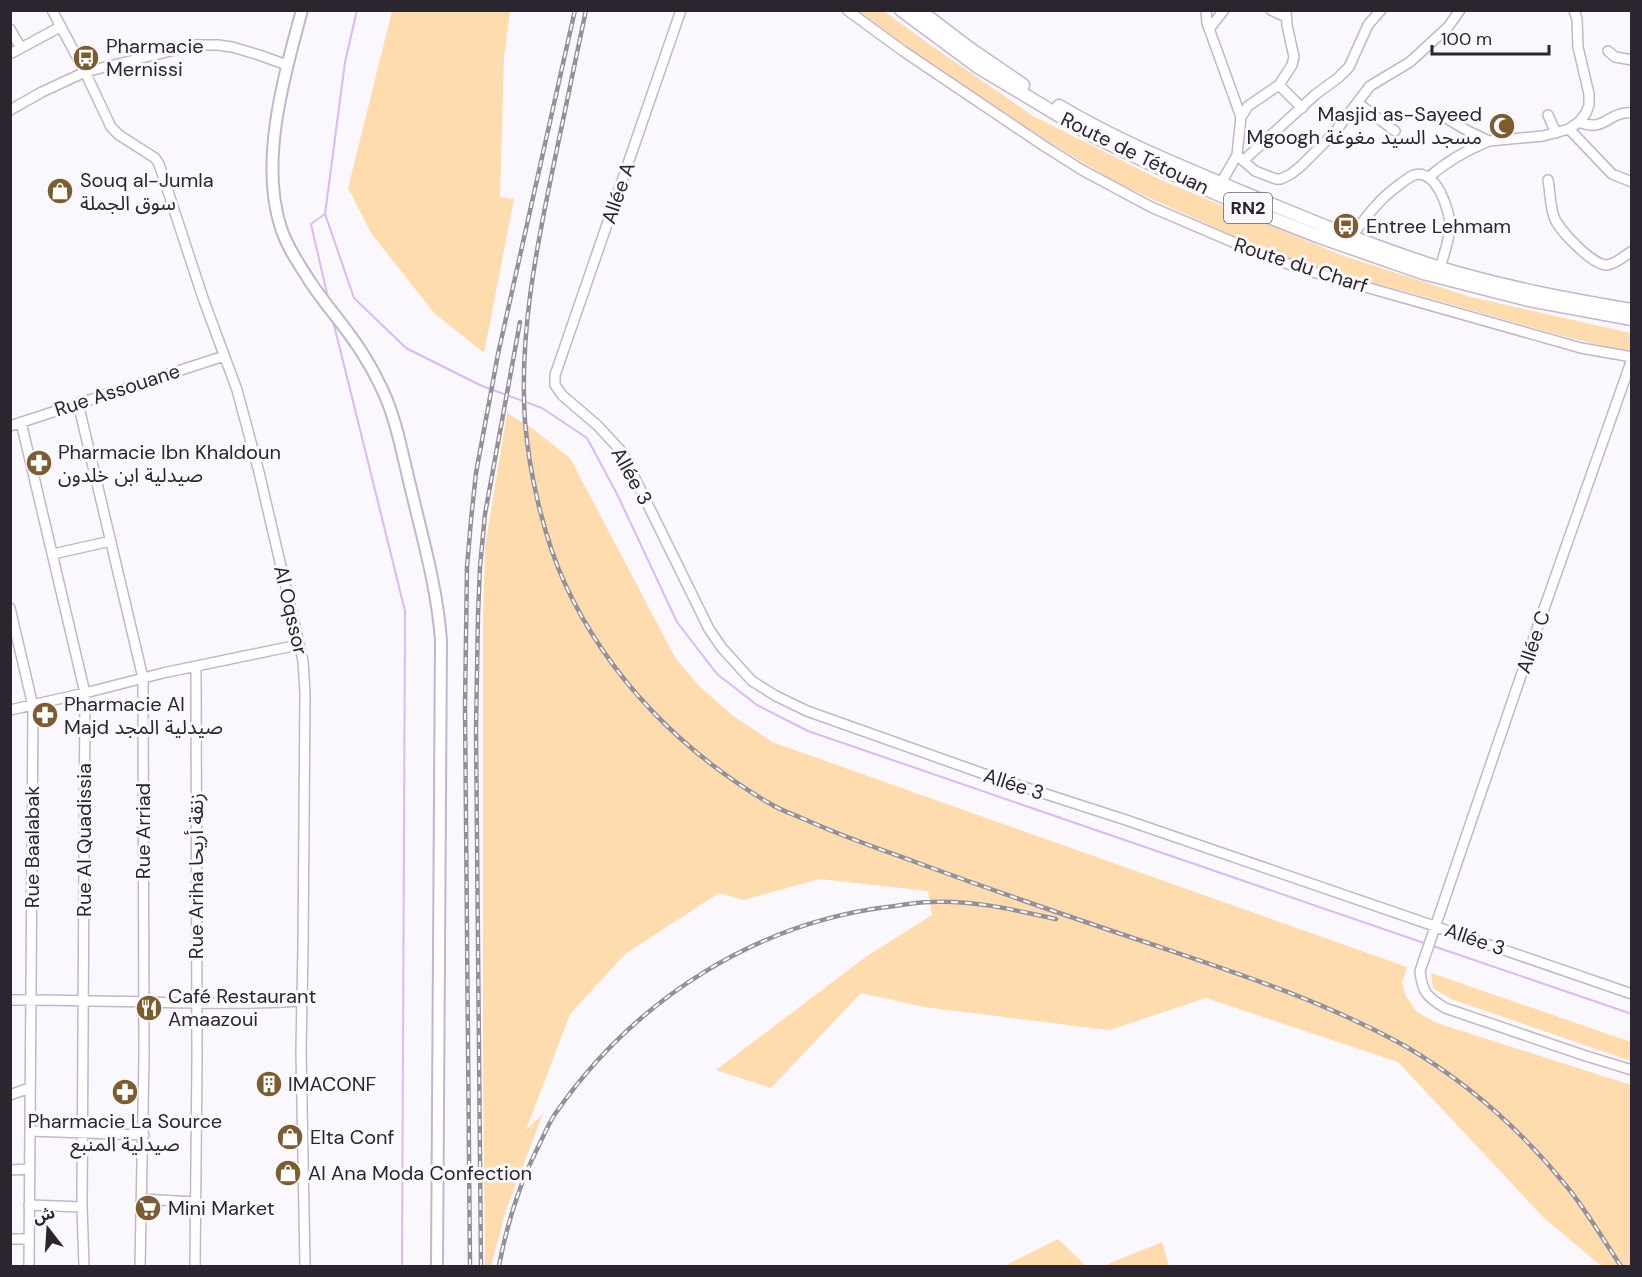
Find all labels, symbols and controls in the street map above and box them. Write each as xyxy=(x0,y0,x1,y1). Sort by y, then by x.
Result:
scale bar xyxy=(1432,18,1549,56)
text: 100 m xyxy=(1441,27,1492,51)
place label: Pharmacie Mernissi xyxy=(106,33,204,82)
bus stop icon: Pharmacie Mernissi xyxy=(71,43,101,73)
place label: Masjid as-Sayeed Mgoogh مسجد السيد مغوغة xyxy=(1246,101,1482,150)
street label: Route de Tétouan xyxy=(1057,106,1213,200)
mosque icon: Masjid as-Sayeed Mgoogh مسجد السيد مغوغة xyxy=(1487,111,1517,141)
street label: Allée A xyxy=(595,159,641,227)
place label: Souq al-Jumla سوق الجملة xyxy=(80,167,214,216)
shop icon: Souq al-Jumla سوق الجملة xyxy=(45,176,75,206)
road number: RN2 xyxy=(1224,193,1272,223)
bus stop icon: Entree Lehmam xyxy=(1331,211,1361,241)
place label: Entree Lehmam xyxy=(1366,213,1511,239)
street label: Route du Charf xyxy=(1231,231,1371,299)
street label: Rue Assouane xyxy=(51,357,183,423)
place label: Pharmacie Ibn Khaldoun صيدلية ابن خلدون xyxy=(58,439,281,488)
street label: Allée 3 xyxy=(606,443,658,509)
pharmacy icon: Pharmacie Ibn Khaldoun صيدلية ابن خلدون xyxy=(24,448,54,478)
street label: Al Oqssor xyxy=(268,563,314,657)
street label: Allée C xyxy=(1510,607,1556,677)
place label: Pharmacie Al Majd صيدلية المجد xyxy=(64,691,223,740)
pharmacy icon: Pharmacie Al Majd صيدلية المجد xyxy=(30,700,60,730)
street label: Allée 3 xyxy=(980,762,1048,806)
street label: Rue Al Quadissia xyxy=(71,763,97,917)
street label: Rue Arriad xyxy=(130,783,156,879)
street label: Rue Baalabak xyxy=(19,786,45,908)
street label: Rue Ariha زنقة أريحا xyxy=(183,793,209,959)
street label: Allée 3 xyxy=(1441,917,1509,961)
place label: Café Restaurant Amaazoui xyxy=(168,983,316,1032)
restaurant icon: Café Restaurant Amaazoui xyxy=(134,993,164,1023)
building icon: IMACONF xyxy=(254,1069,284,1099)
place label: IMACONF xyxy=(288,1071,377,1097)
pharmacy icon: Pharmacie La Source صيدلية المنبع xyxy=(110,1077,140,1107)
place label: Pharmacie La Source صيدلية المنبع xyxy=(28,1108,222,1159)
shop icon: Elta Conf xyxy=(275,1122,305,1152)
place label: Elta Conf xyxy=(310,1124,394,1150)
shop icon: Al Ana Moda Confection xyxy=(273,1158,303,1188)
place label: Al Ana Moda Confection xyxy=(308,1160,532,1186)
supermarket icon: Mini Market xyxy=(133,1193,163,1223)
place label: Mini Market xyxy=(168,1195,275,1221)
north arrow xyxy=(18,1199,78,1259)
text: ش xyxy=(30,1202,57,1228)

